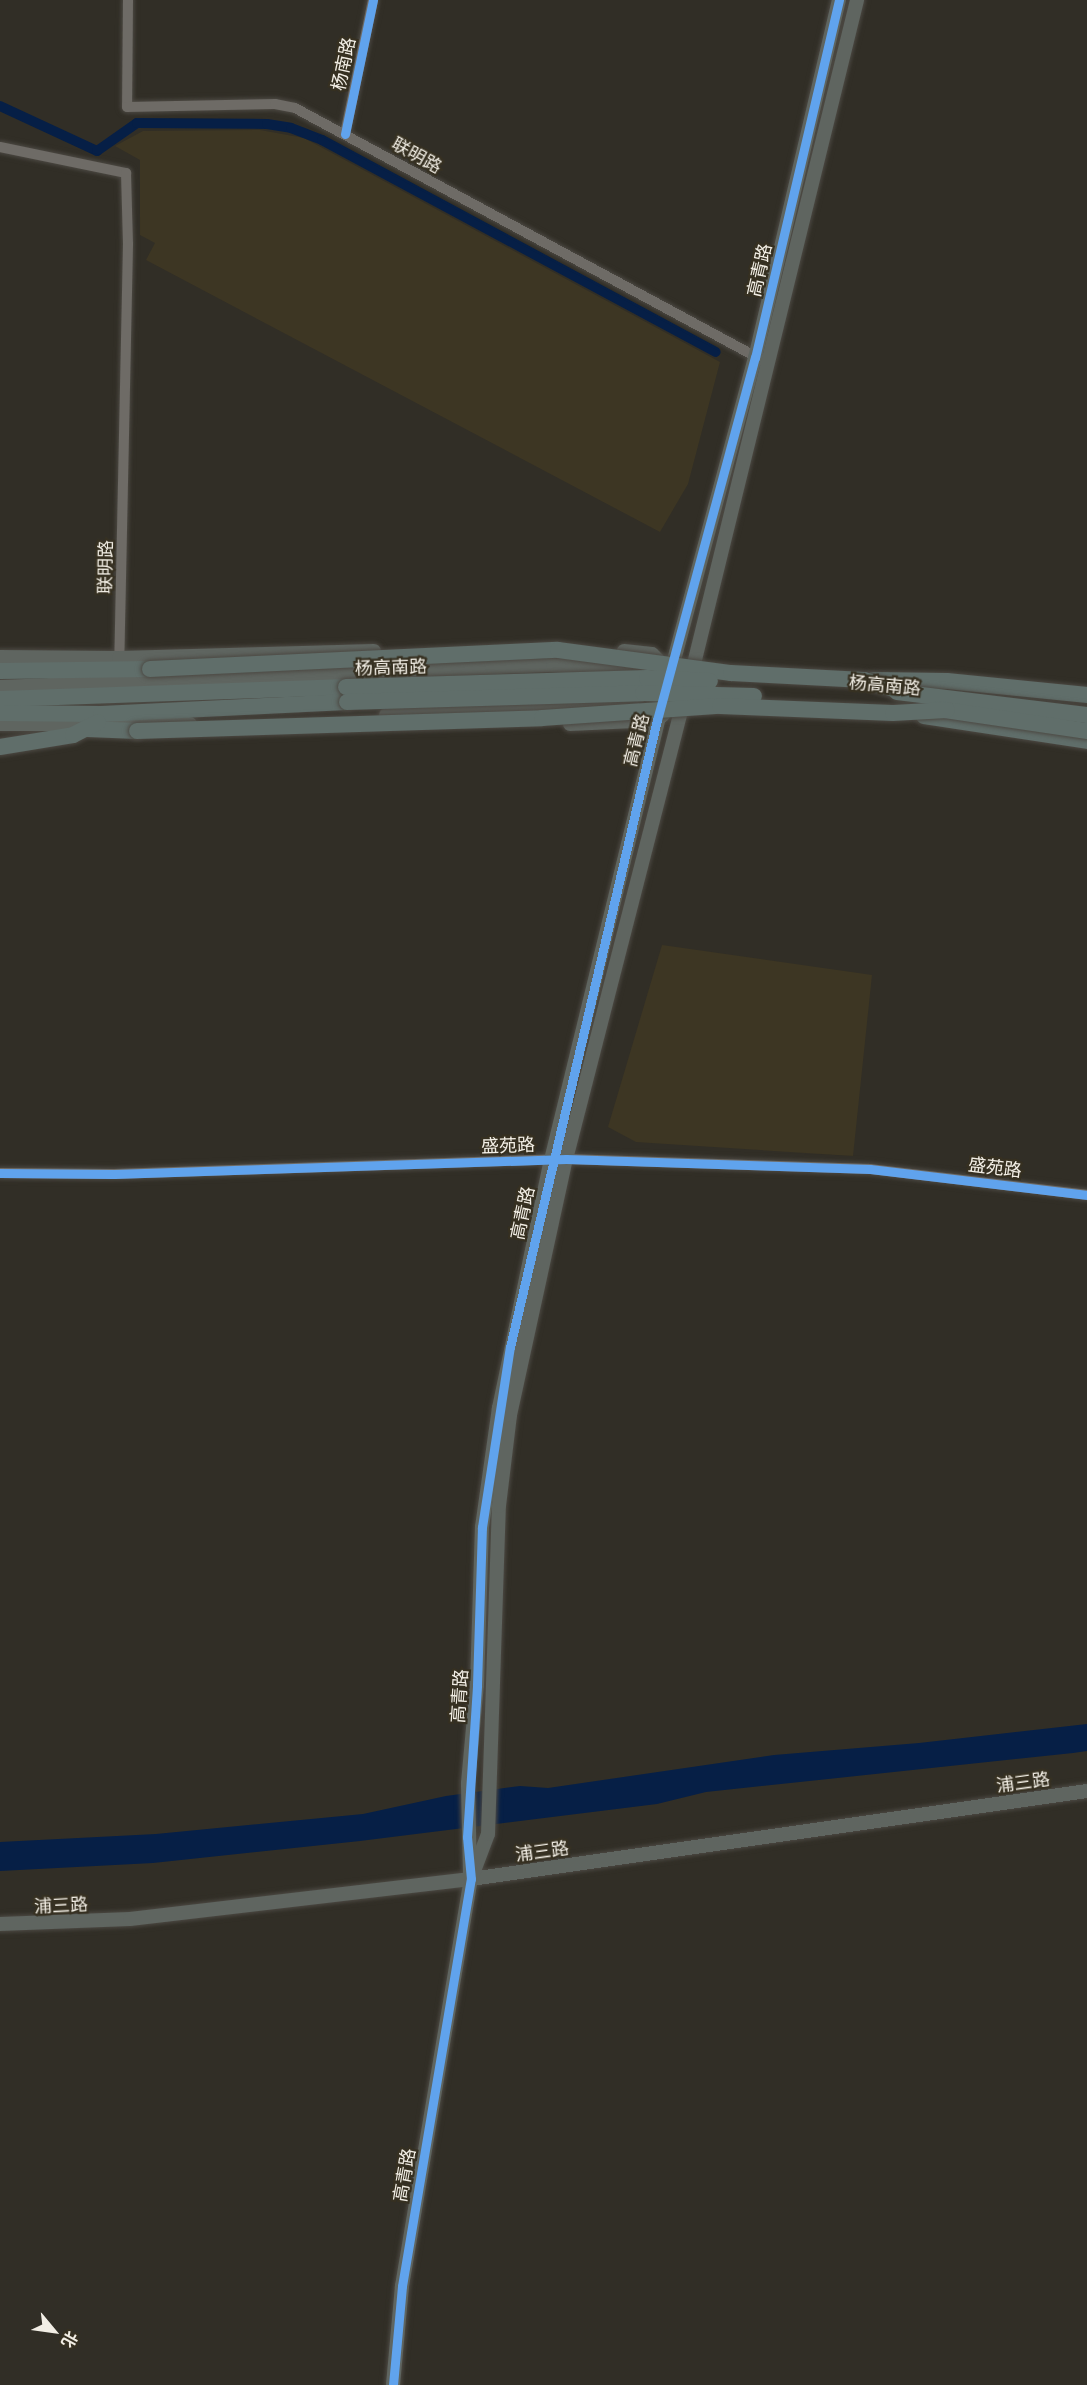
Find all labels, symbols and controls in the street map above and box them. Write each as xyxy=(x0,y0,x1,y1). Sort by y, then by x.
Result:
street label: 杨南路 xyxy=(327,35,359,93)
street label: 联明路 xyxy=(388,132,446,178)
street label: 高青路 xyxy=(742,241,776,299)
street label: 联明路 xyxy=(94,540,116,594)
street label: 杨高南路 xyxy=(355,655,427,679)
street label: 杨高南路 xyxy=(848,671,922,699)
street label: 高青路 xyxy=(619,711,653,769)
street label: 盛苑路 xyxy=(481,1133,535,1157)
street label: 盛苑路 xyxy=(967,1153,1023,1181)
street label: 高青路 xyxy=(506,1184,538,1242)
street label: 高青路 xyxy=(446,1668,472,1724)
street label: 浦三路 xyxy=(995,1768,1051,1796)
street label: 浦三路 xyxy=(514,1837,570,1865)
street label: 浦三路 xyxy=(33,1893,89,1917)
street label: 高青路 xyxy=(389,2147,419,2203)
north arrow xyxy=(24,2301,84,2361)
text: 北 xyxy=(58,2328,82,2352)

